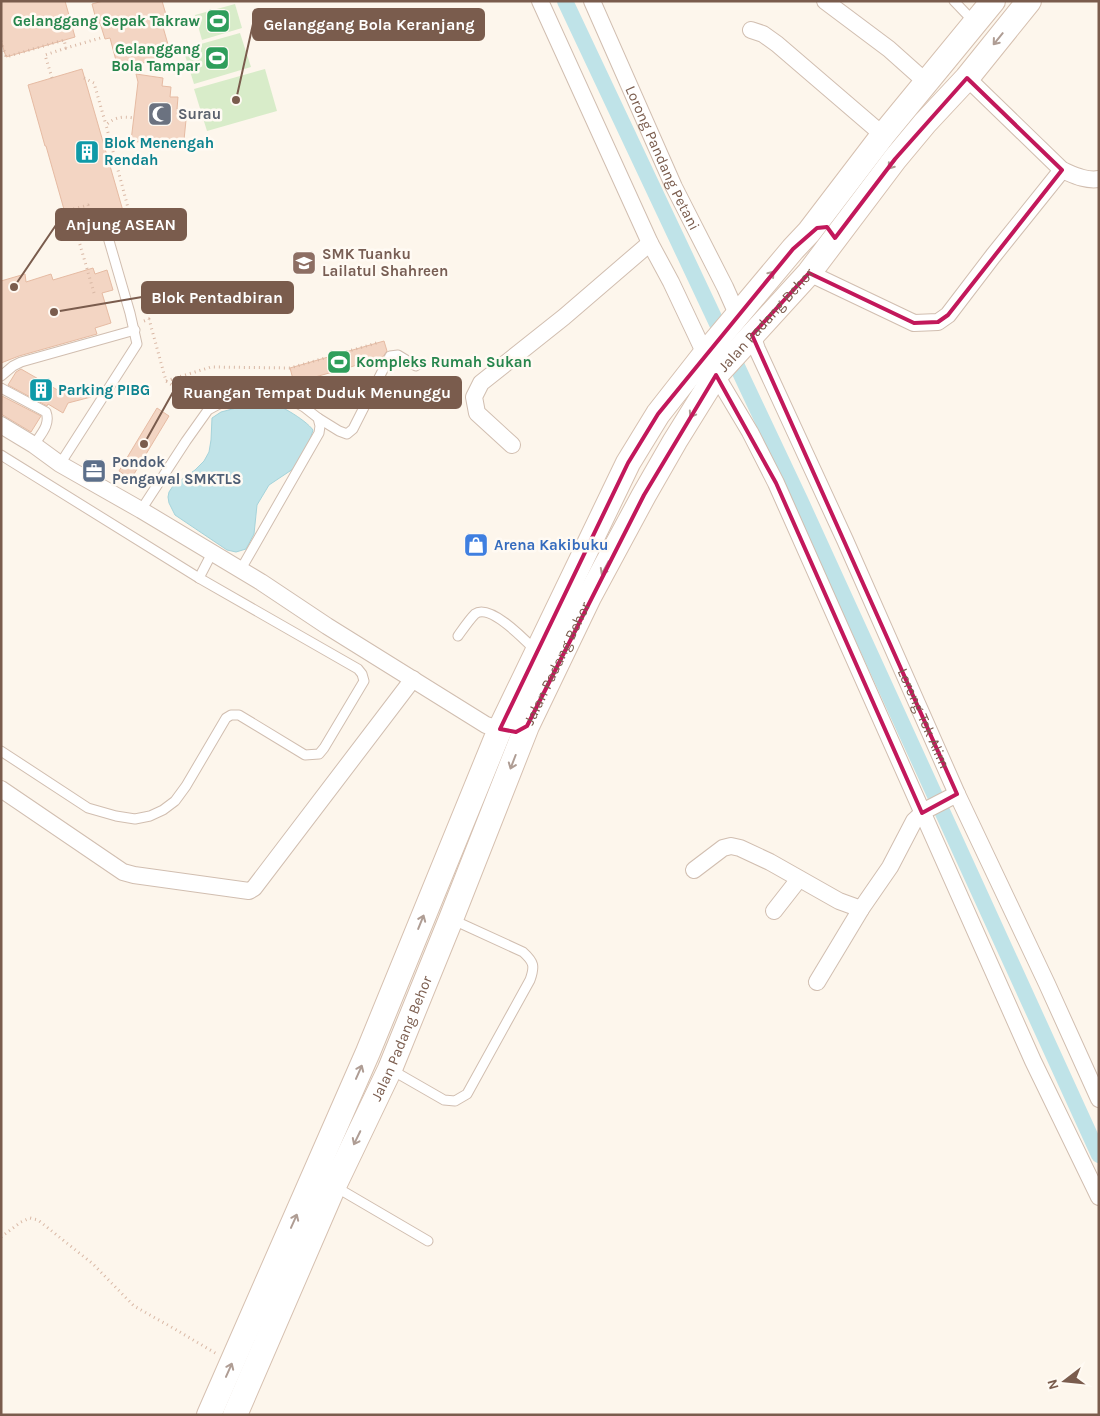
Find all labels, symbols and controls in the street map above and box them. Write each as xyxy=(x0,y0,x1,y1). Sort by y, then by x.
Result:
sports icon: Gelanggang Sepak Takraw xyxy=(205,8,231,34)
callout: Gelanggang Bola Keranjang xyxy=(253,9,484,40)
place label: Gelanggang Sepak Takraw xyxy=(13,12,201,30)
text: Gelanggang Bola Keranjang xyxy=(263,15,475,34)
one-way arrow xyxy=(993,32,1004,45)
place label: Gelanggang Bola Tampar xyxy=(111,40,200,75)
sports icon: Gelanggang Bola Tampar xyxy=(204,45,230,71)
street label: Lorong Pandang Petani xyxy=(621,83,704,233)
mosque icon: Surau xyxy=(147,101,173,127)
place label: Surau xyxy=(178,105,221,123)
place label: Blok Menengah Rendah xyxy=(104,134,214,169)
building icon: Blok Menengah Rendah xyxy=(74,139,100,165)
one-way arrow xyxy=(887,156,898,169)
callout: Anjung ASEAN xyxy=(56,209,186,240)
text: Anjung ASEAN xyxy=(66,215,176,234)
place label: SMK Tuanku Lailatul Shahreen xyxy=(322,245,448,280)
school or university icon: SMK Tuanku Lailatul Shahreen xyxy=(291,250,317,276)
street label: Jalan Padang Behor xyxy=(714,264,819,376)
one-way arrow xyxy=(763,271,774,284)
callout: Blok Pentadbiran xyxy=(142,282,293,313)
text: Blok Pentadbiran xyxy=(151,288,283,307)
sports icon: Kompleks Rumah Sukan xyxy=(326,349,352,375)
place label: Kompleks Rumah Sukan xyxy=(356,353,532,371)
building icon: Parking PIBG xyxy=(28,377,54,403)
callout: Ruangan Tempat Duduk Menunggu xyxy=(173,377,461,408)
place label: Parking PIBG xyxy=(58,381,150,399)
text: Ruangan Tempat Duduk Menunggu xyxy=(183,383,451,402)
one-way arrow xyxy=(688,404,698,418)
place label: Pondok Pengawal SMKTLS xyxy=(112,453,241,488)
office icon: Pondok Pengawal SMKTLS xyxy=(81,458,107,484)
shop icon: Arena Kakibuku xyxy=(463,532,489,558)
place label: Arena Kakibuku xyxy=(494,536,608,554)
one-way arrow xyxy=(600,560,610,575)
street label: Jalan Padang Behor xyxy=(520,599,594,728)
street label: Lorong Tok Alim xyxy=(894,665,954,771)
one-way arrow xyxy=(508,754,517,769)
one-way arrow xyxy=(417,915,426,930)
street label: Jalan Padang Behor xyxy=(367,973,436,1104)
one-way arrow xyxy=(354,1065,364,1080)
one-way arrow xyxy=(352,1130,361,1145)
one-way arrow xyxy=(290,1214,300,1229)
north arrow xyxy=(1040,1356,1090,1406)
one-way arrow xyxy=(225,1363,235,1378)
text: N xyxy=(1043,1377,1063,1392)

